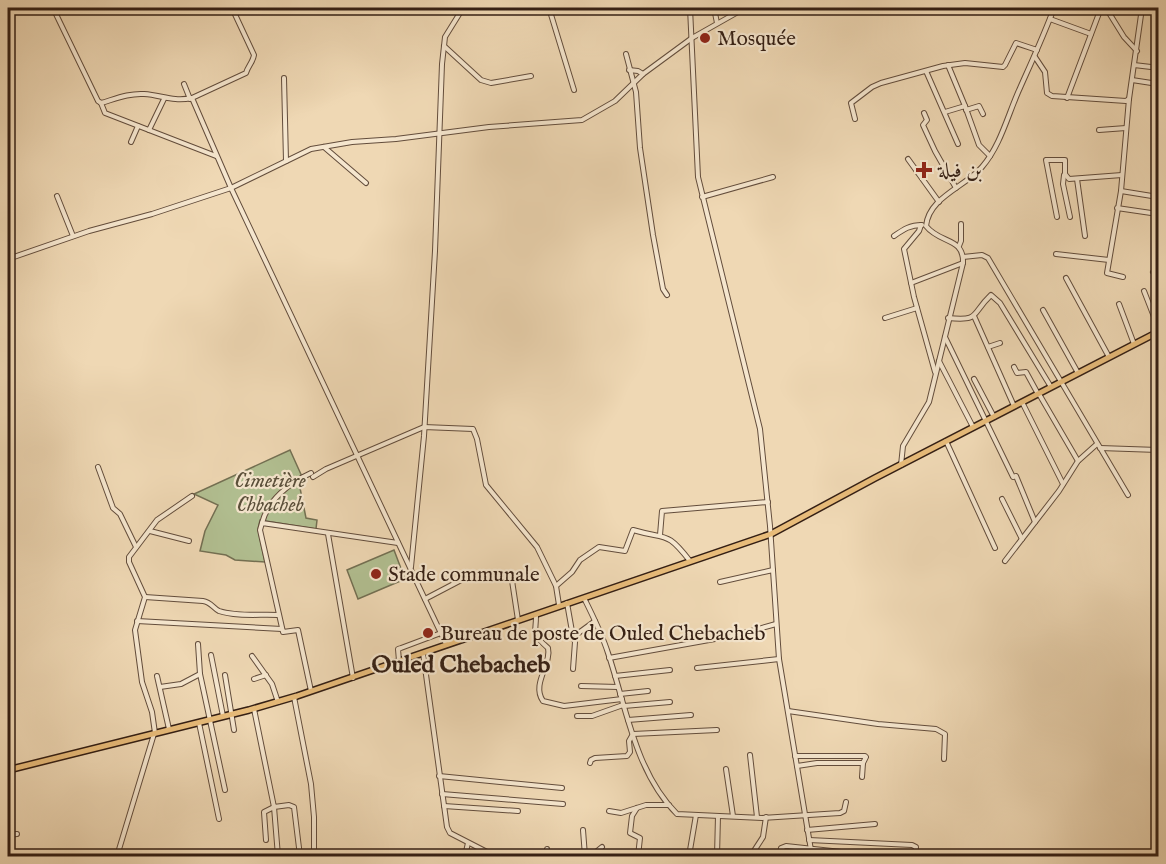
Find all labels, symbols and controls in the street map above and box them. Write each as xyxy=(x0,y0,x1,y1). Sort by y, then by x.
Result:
place label: Mosquée xyxy=(717,26,796,53)
marker: Mosquée xyxy=(698,31,712,45)
place label: بن فيلة xyxy=(937,158,982,185)
marker: بن فيلة xyxy=(915,161,933,179)
park label: Cimetière Chbacheb xyxy=(234,468,306,519)
place label: Stade communale xyxy=(388,562,540,589)
marker: Stade communale xyxy=(369,567,383,581)
place label: Bureau de poste de Ouled Chebacheb xyxy=(440,621,765,648)
marker: Bureau de poste de Ouled Chebacheb xyxy=(421,626,435,640)
district label: Ouled Chebacheb xyxy=(372,650,551,681)

